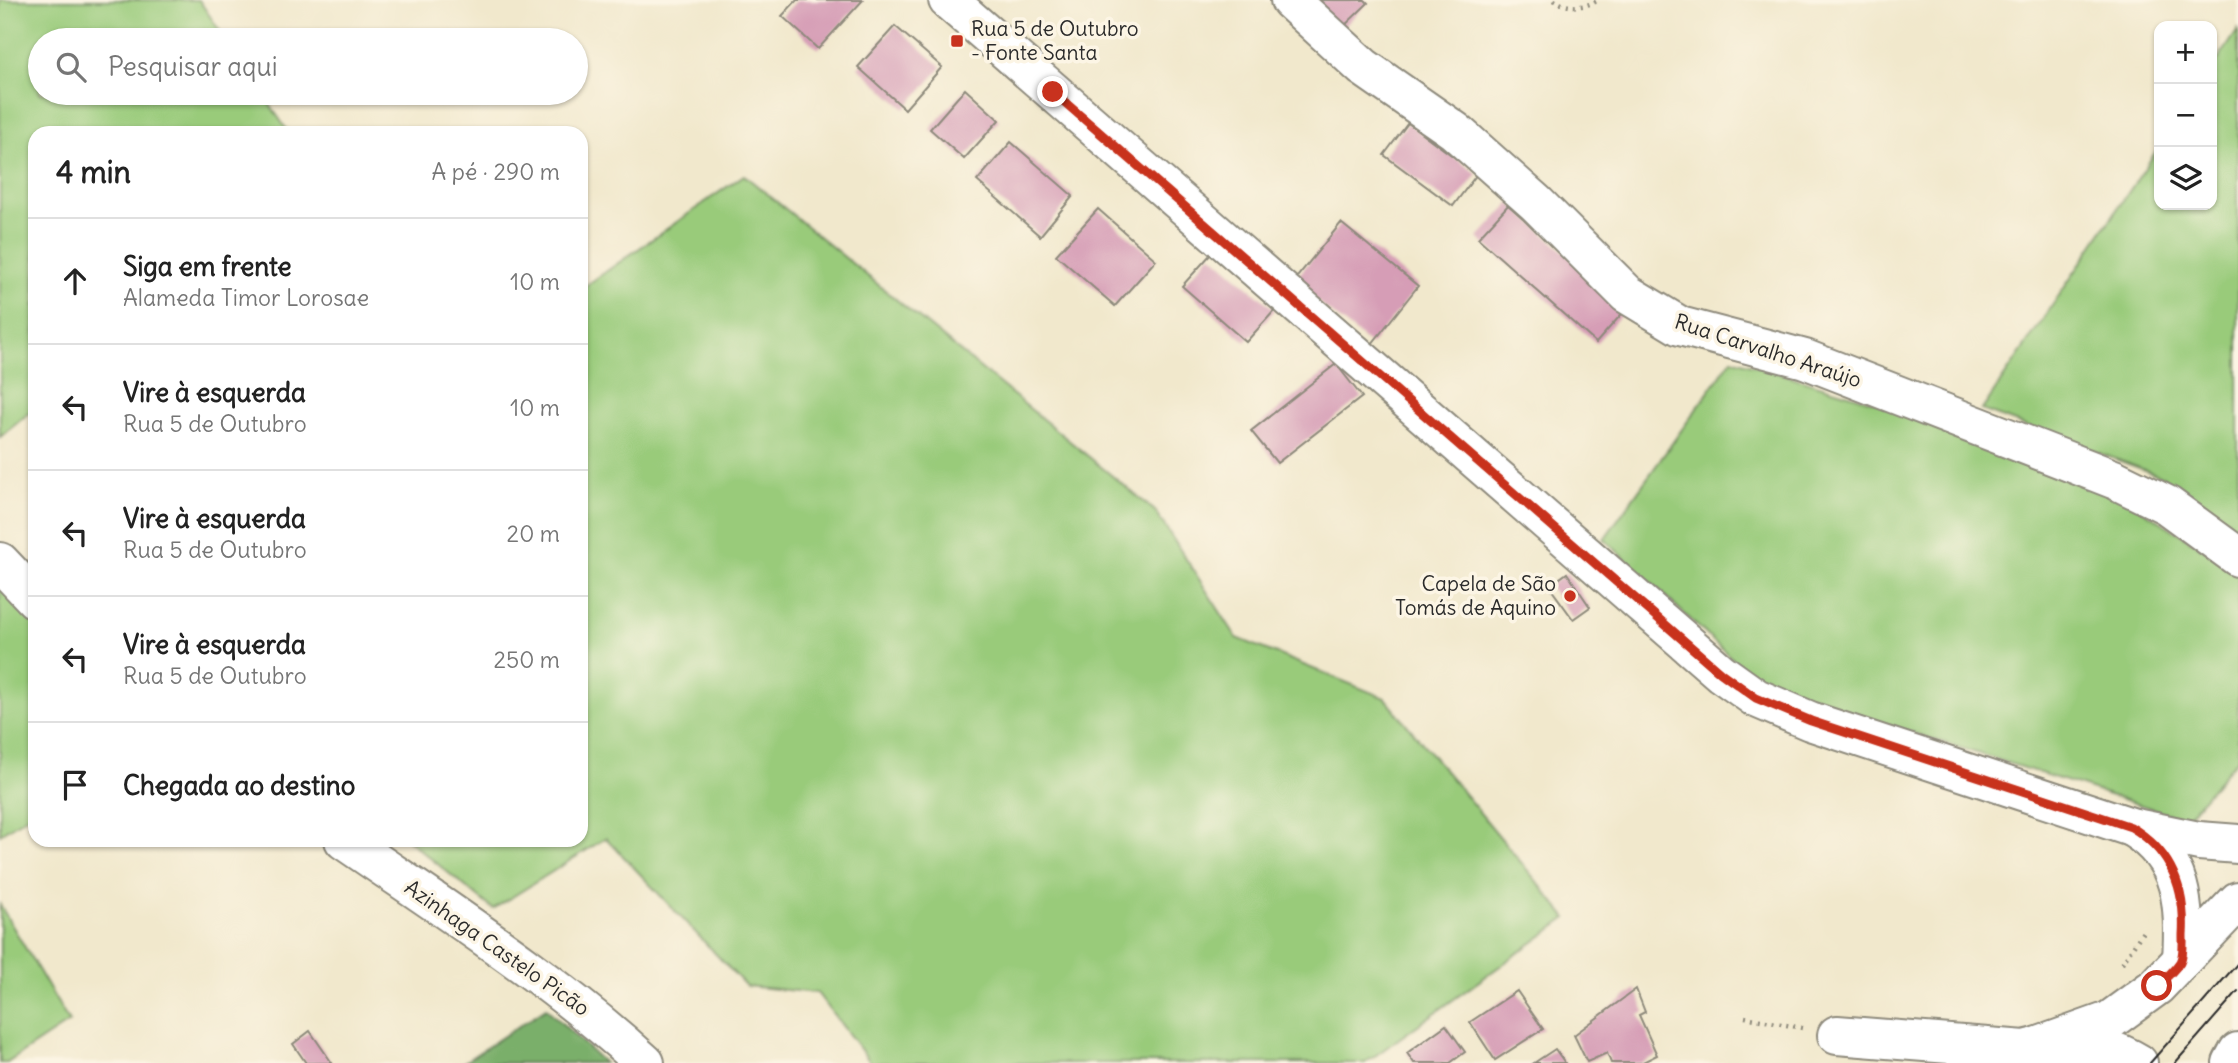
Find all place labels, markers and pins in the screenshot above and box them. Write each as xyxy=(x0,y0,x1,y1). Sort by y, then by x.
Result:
place label: Rua 5 de Outubro - Fonte Santa xyxy=(971,15,1139,66)
marker: Rua 5 de Outubro - Fonte Santa xyxy=(949,33,965,49)
place label: Capela de São Tomás de Aquino xyxy=(1395,570,1556,621)
marker: Capela de São Tomás de Aquino xyxy=(1562,588,1578,604)

